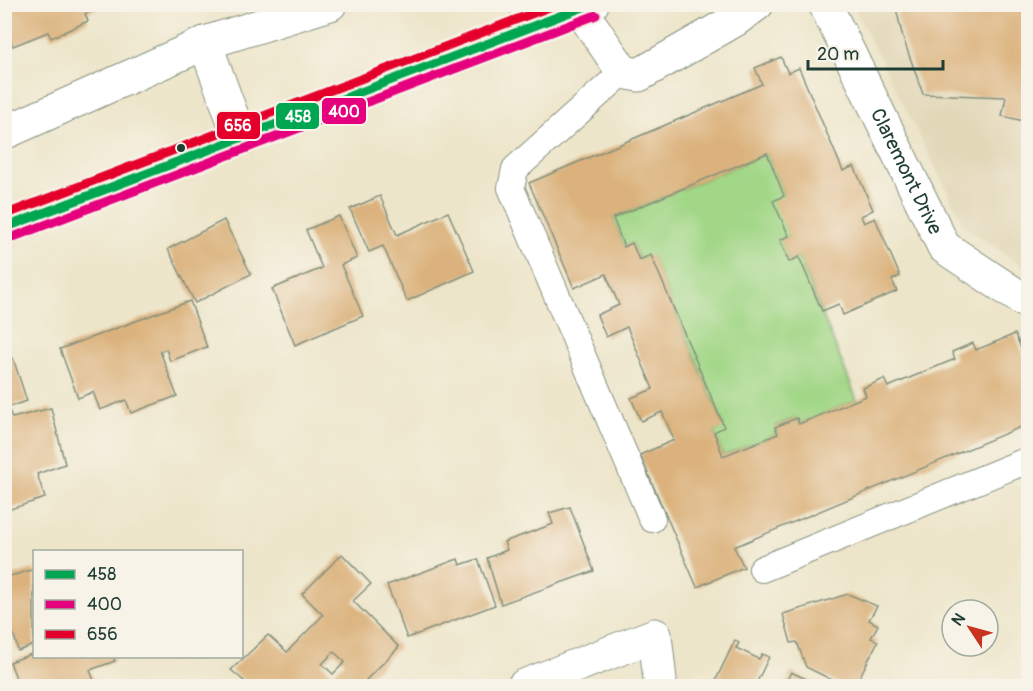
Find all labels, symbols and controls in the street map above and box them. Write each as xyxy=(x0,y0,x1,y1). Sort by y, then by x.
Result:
scale bar xyxy=(808,33,943,71)
text: 20 m xyxy=(817,43,859,66)
line badge: 400 xyxy=(321,97,367,125)
line badge: 458 xyxy=(275,102,320,130)
text: 400 xyxy=(328,102,360,122)
street label: Claremont Drive xyxy=(865,104,948,239)
text: 458 xyxy=(285,107,311,127)
line badge: 656 xyxy=(216,111,261,140)
text: 656 xyxy=(224,116,252,136)
unlabelled marker xyxy=(175,142,187,154)
legend xyxy=(33,550,243,658)
text: 458 xyxy=(87,563,116,586)
text: 400 xyxy=(87,593,122,616)
north arrow xyxy=(940,598,1000,658)
text: N xyxy=(947,609,970,630)
text: 656 xyxy=(87,623,118,646)

